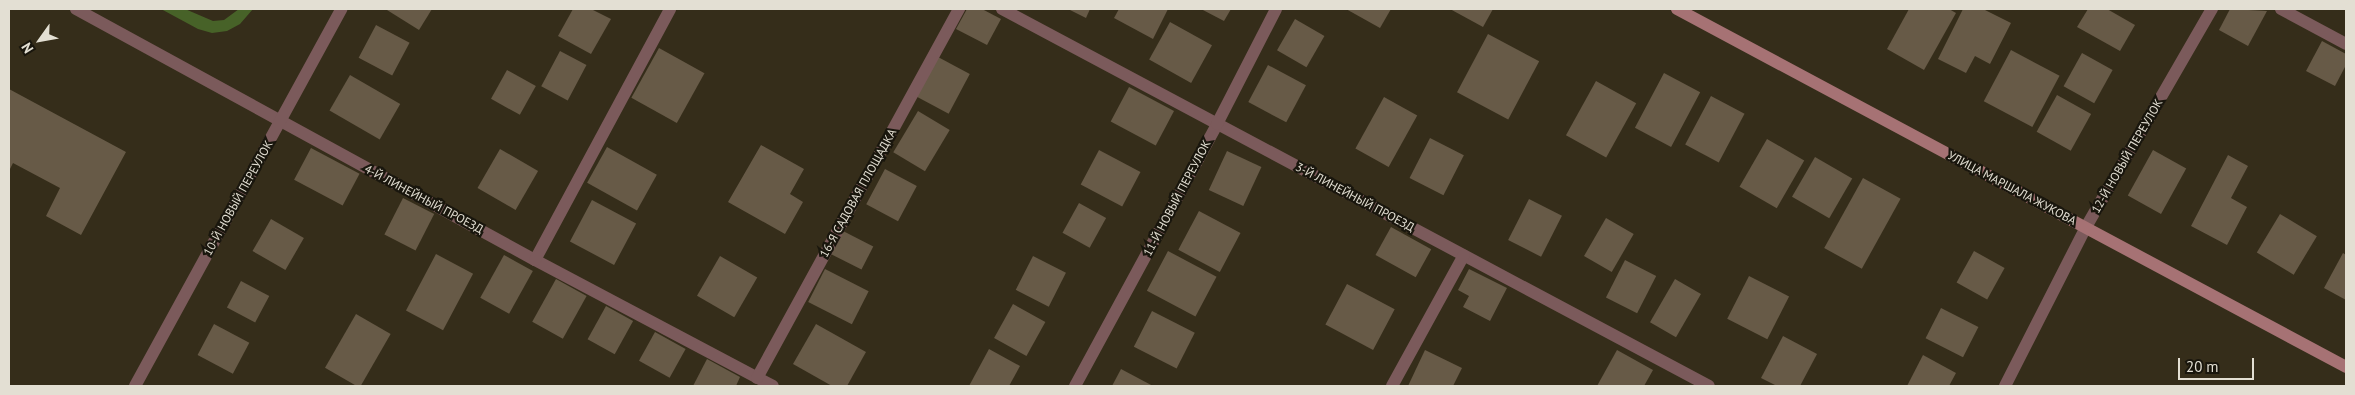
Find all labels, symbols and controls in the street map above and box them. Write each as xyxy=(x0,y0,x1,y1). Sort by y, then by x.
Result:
north arrow xyxy=(15,15,65,65)
text: N xyxy=(17,39,37,57)
street label: 12-Й НОВЫЙ ПЕРЕУЛОК xyxy=(2088,96,2166,216)
street label: 16-Я САДОВАЯ ПЛОЩАДКА xyxy=(817,126,899,260)
street label: 11-Й НОВЫЙ ПЕРЕУЛОК xyxy=(1140,137,1214,259)
street label: 10-Й НОВЫЙ ПЕРЕУЛОК xyxy=(200,138,276,258)
street label: УЛИЦА МАРШАЛА ЖУКОВА xyxy=(1945,148,2079,228)
street label: 3-Й ЛИНЕЙНЫЙ ПРОЕЗД xyxy=(1293,159,1417,235)
street label: 4-Й ЛИНЕЙНЫЙ ПРОЕЗД xyxy=(362,161,486,237)
scale bar xyxy=(2180,348,2256,380)
text: 20 m xyxy=(2186,357,2219,376)

